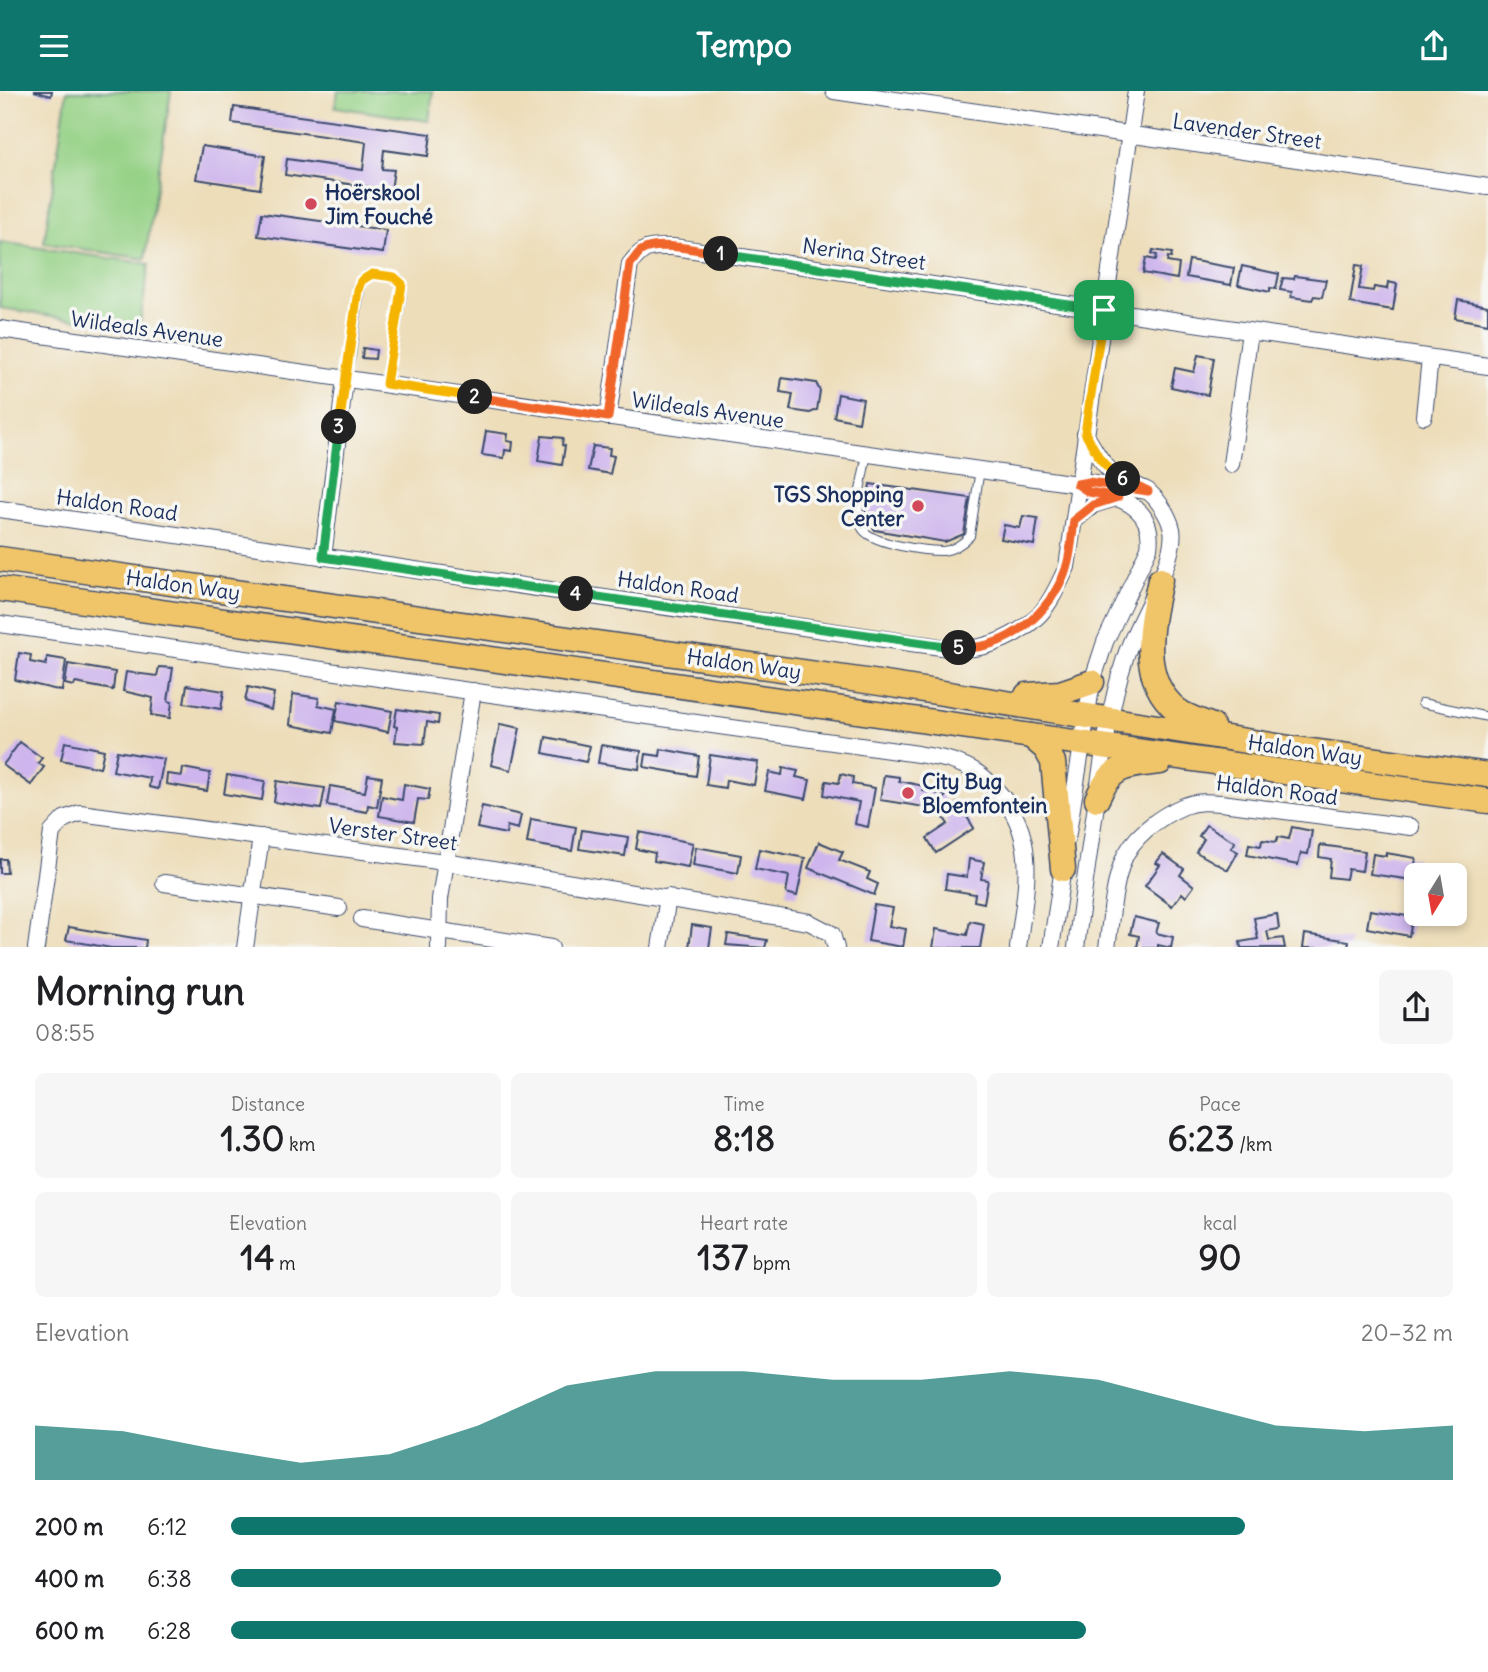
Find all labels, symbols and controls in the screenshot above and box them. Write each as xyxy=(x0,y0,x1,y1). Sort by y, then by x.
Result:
text: Tempo xyxy=(696,25,792,66)
icon: menu xyxy=(35,27,73,65)
icon: share xyxy=(1415,27,1453,65)
street label: Lavender Street xyxy=(1171,107,1323,155)
place label: Hoërskool Jim Fouché xyxy=(325,179,433,230)
marker: Hoërskool Jim Fouché xyxy=(303,196,319,212)
street label: Nerina Street xyxy=(801,232,927,276)
pin: 1 xyxy=(704,237,738,271)
text: 1 xyxy=(717,241,724,265)
pin xyxy=(1074,280,1134,340)
icon: arrive xyxy=(1085,291,1123,329)
street label: Wildeals Avenue xyxy=(69,305,225,353)
pin: 2 xyxy=(458,379,492,415)
text: 2 xyxy=(469,384,480,408)
street label: Wildeals Avenue xyxy=(630,386,786,434)
pin: 3 xyxy=(322,409,356,445)
text: 3 xyxy=(333,414,344,438)
pin: 6 xyxy=(1106,461,1140,497)
text: 6 xyxy=(1117,466,1128,490)
place label: TGS Shopping Center xyxy=(774,481,904,532)
street label: Haldon Road xyxy=(55,483,179,527)
marker: TGS Shopping Center xyxy=(910,498,926,514)
street label: Haldon Way xyxy=(124,564,242,606)
street label: Haldon Road xyxy=(616,565,740,609)
pin: 4 xyxy=(558,577,594,611)
text: 4 xyxy=(570,581,581,605)
pin: 5 xyxy=(942,631,976,665)
text: 5 xyxy=(953,635,964,659)
street label: Haldon Way xyxy=(685,643,803,685)
street label: Haldon Way xyxy=(1246,729,1364,771)
place label: City Bug Bloemfontein xyxy=(922,768,1047,819)
street label: Haldon Road xyxy=(1215,769,1339,811)
marker: City Bug Bloemfontein xyxy=(900,785,916,801)
street label: Verster Street xyxy=(327,812,459,856)
north arrow xyxy=(1404,863,1466,926)
map controls xyxy=(1404,863,1467,926)
text: Morning run xyxy=(35,968,245,1015)
button: share xyxy=(1379,970,1453,1044)
text: 08:55 xyxy=(35,1018,95,1047)
text: Distance xyxy=(231,1092,305,1116)
text: Time xyxy=(723,1092,765,1116)
text: Pace xyxy=(1199,1092,1241,1116)
text: 1.30 xyxy=(221,1116,285,1160)
text: 8:18 xyxy=(713,1116,775,1160)
text: 6:23 xyxy=(1168,1116,1235,1160)
text: km xyxy=(285,1132,315,1156)
text: /km xyxy=(1235,1132,1272,1156)
text: Elevation xyxy=(229,1211,307,1235)
text: Heart rate xyxy=(700,1211,788,1235)
text: kcal xyxy=(1203,1211,1237,1235)
text: 14 xyxy=(240,1235,274,1279)
text: 137 xyxy=(697,1235,748,1279)
text: 90 xyxy=(1198,1235,1242,1279)
text: m xyxy=(274,1251,296,1275)
text: bpm xyxy=(748,1251,791,1275)
text: Elevation xyxy=(35,1318,129,1347)
text: 20–32 m xyxy=(1361,1318,1453,1347)
text: 200 m xyxy=(35,1512,104,1541)
text: 6:12 xyxy=(147,1512,187,1541)
text: 400 m xyxy=(35,1564,104,1593)
text: 6:38 xyxy=(147,1564,192,1593)
text: 600 m xyxy=(35,1616,104,1645)
text: 6:28 xyxy=(147,1616,191,1645)

